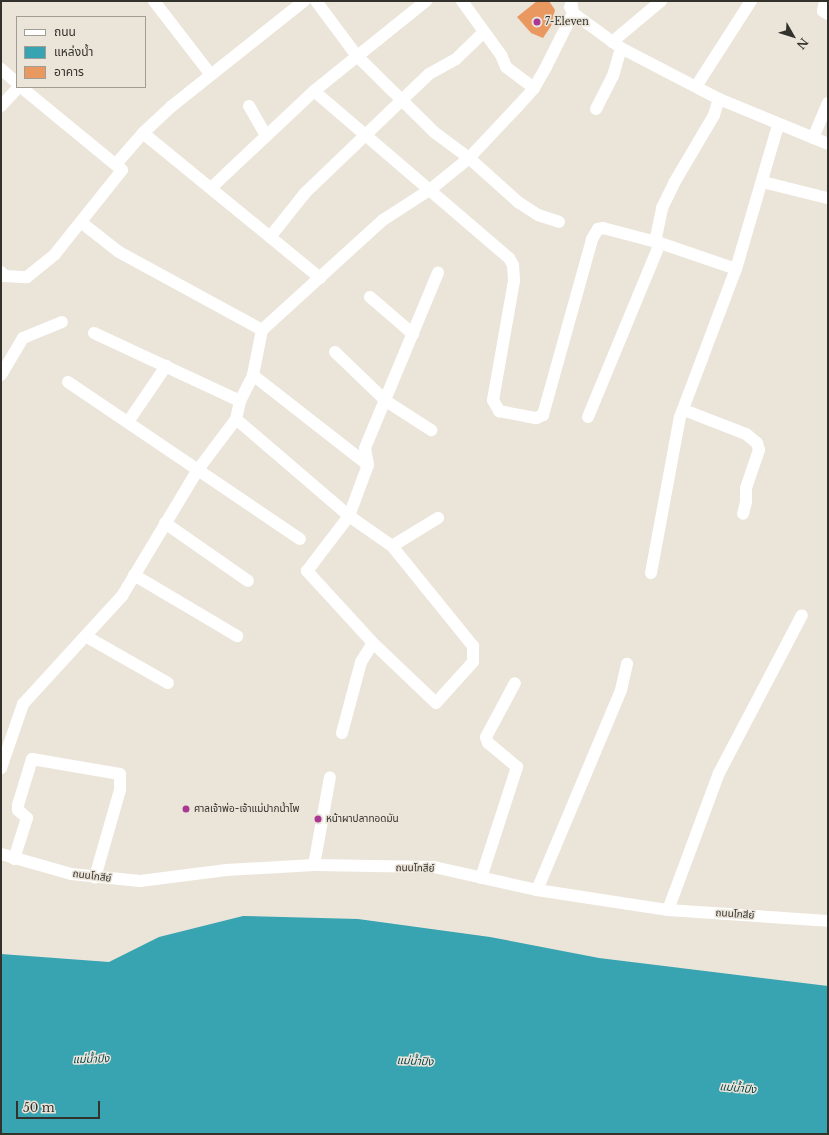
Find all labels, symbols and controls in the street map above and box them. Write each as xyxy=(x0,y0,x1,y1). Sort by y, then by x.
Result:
legend xyxy=(16,16,146,88)
place label: 7-Eleven xyxy=(545,16,589,28)
north arrow xyxy=(773,16,813,56)
marker: 7-Eleven xyxy=(532,17,542,27)
text: ถนน xyxy=(54,24,76,39)
text: N xyxy=(794,35,811,52)
text: แหล่งน้ำ xyxy=(54,44,93,59)
text: อาคาร xyxy=(54,64,84,79)
place label: ศาลเจ้าพ่อ-เจ้าแม่ปากน้ำโพ xyxy=(194,803,299,815)
marker: ศาลเจ้าพ่อ-เจ้าแม่ปากน้ำโพ xyxy=(181,804,191,814)
place label: หน้าผาปลาทอดมัน xyxy=(326,813,399,825)
marker: หน้าผาปลาทอดมัน xyxy=(313,814,323,824)
street label: ถนนโกสีย์ xyxy=(395,862,435,874)
street label: ถนนโกสีย์ xyxy=(72,868,112,884)
street label: ถนนโกสีย์ xyxy=(715,907,755,921)
water label: แม่น้ำปิง xyxy=(72,1052,110,1066)
water label: แม่น้ำปิง xyxy=(396,1053,434,1069)
water label: แม่น้ำปิง xyxy=(719,1080,757,1096)
scale bar xyxy=(18,1093,102,1119)
text: 50 m xyxy=(23,1100,55,1115)

